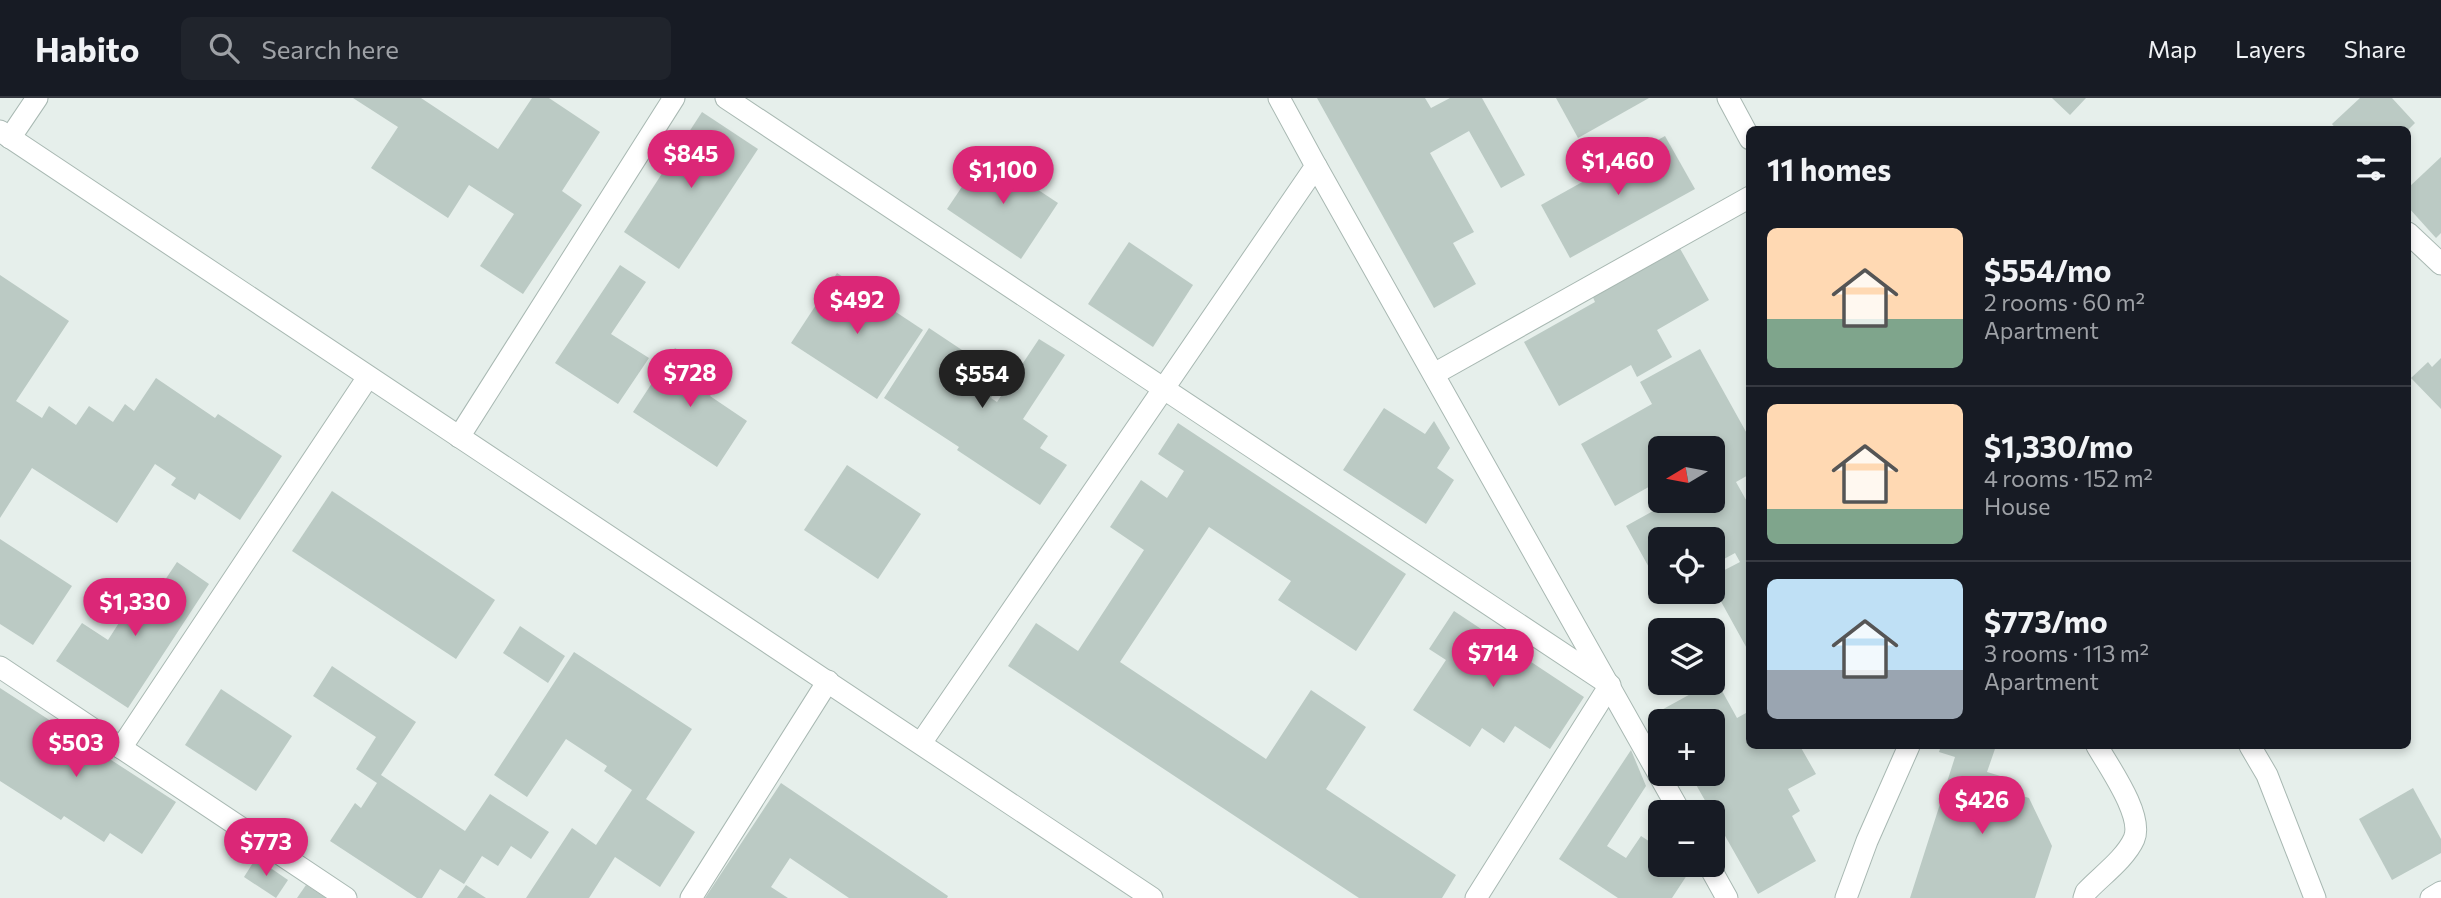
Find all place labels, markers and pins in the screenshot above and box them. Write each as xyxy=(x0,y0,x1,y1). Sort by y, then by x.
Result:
pin: $845 xyxy=(650,130,732,190)
pin: $1,460 xyxy=(1561,138,1675,197)
pin: $1,100 xyxy=(946,146,1060,206)
pin: $492 xyxy=(816,276,898,336)
pin: $728 xyxy=(649,350,731,409)
pin: $554 xyxy=(941,350,1023,410)
pin: $1,330 xyxy=(78,578,192,638)
pin: $714 xyxy=(1452,630,1534,689)
pin: $503 xyxy=(35,720,117,779)
pin: $426 xyxy=(1941,776,2023,836)
pin: $773 xyxy=(225,818,307,878)

